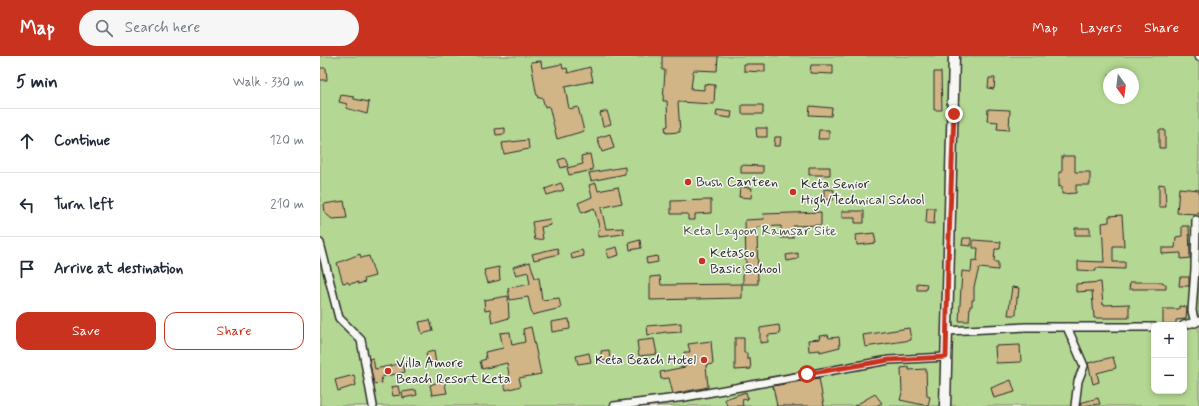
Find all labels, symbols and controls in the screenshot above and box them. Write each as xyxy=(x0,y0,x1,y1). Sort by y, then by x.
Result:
search box xyxy=(79,10,359,46)
text: Map xyxy=(20,16,55,41)
icon: search xyxy=(93,17,115,39)
text: Search here xyxy=(125,18,200,38)
text: Map xyxy=(1032,19,1058,37)
text: Layers xyxy=(1080,19,1122,37)
text: Share xyxy=(1144,19,1179,37)
north arrow xyxy=(1103,68,1139,104)
text: 5 min xyxy=(16,71,58,93)
text: Walk · 330 m xyxy=(233,74,304,91)
route end xyxy=(945,105,963,123)
icon: ahead xyxy=(16,130,38,152)
text: Continue xyxy=(54,131,110,151)
text: 120 m xyxy=(270,132,304,149)
place label: Bush Canteen xyxy=(696,173,778,191)
place label: Keta Senior High/Technical School xyxy=(801,175,925,211)
marker: Bush Canteen xyxy=(683,177,693,187)
marker: Keta Senior High/Technical School xyxy=(788,187,798,197)
icon: left xyxy=(16,194,38,216)
text: Turn left xyxy=(54,195,114,215)
text: 210 m xyxy=(270,196,304,213)
park label: Keta Lagoon Ramsar Site xyxy=(683,222,837,240)
place label: Ketasco Basic School xyxy=(710,244,781,278)
marker: Ketasco Basic School xyxy=(697,256,707,266)
icon: arrive xyxy=(16,258,38,280)
text: Arrive at destination xyxy=(54,259,183,279)
button: Save xyxy=(16,312,156,350)
button: Share xyxy=(164,312,304,350)
map controls xyxy=(1151,322,1187,394)
button: + xyxy=(1151,322,1187,358)
place label: Keta Beach Hotel xyxy=(595,351,696,369)
place label: Villa Amore Beach Resort Keta xyxy=(396,354,511,388)
marker: Keta Beach Hotel xyxy=(699,355,709,365)
button: − xyxy=(1151,358,1187,394)
route start xyxy=(798,365,816,383)
marker: Villa Amore Beach Resort Keta xyxy=(383,366,393,376)

